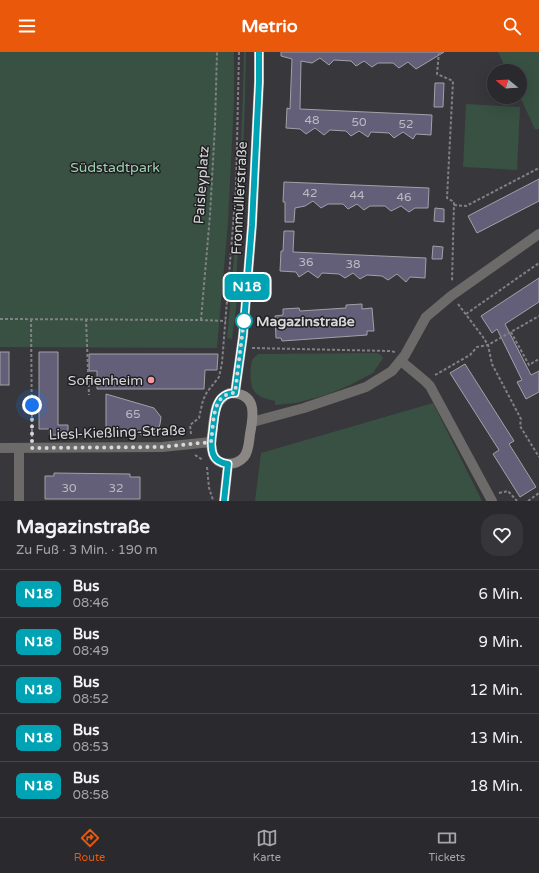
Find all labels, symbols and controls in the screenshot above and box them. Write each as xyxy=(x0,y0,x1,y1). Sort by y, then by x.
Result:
icon: menu xyxy=(16,15,38,37)
text: Metrio xyxy=(241,15,298,37)
icon: search xyxy=(501,15,523,37)
north arrow xyxy=(487,64,527,104)
map controls xyxy=(487,64,527,104)
house number: 48 xyxy=(304,113,320,127)
house number: 50 xyxy=(351,115,367,129)
house number: 52 xyxy=(398,117,414,131)
street label: Fronmüllerstraße xyxy=(228,141,251,255)
street label: Paisleyplatz xyxy=(190,145,213,225)
park label: Südstadtpark xyxy=(70,159,160,176)
house number: 42 xyxy=(302,186,318,200)
house number: 44 xyxy=(349,188,365,202)
house number: 46 xyxy=(396,190,412,204)
house number: 36 xyxy=(298,255,314,269)
house number: 38 xyxy=(345,257,361,271)
line badge: N18 xyxy=(224,274,270,300)
text: N18 xyxy=(233,278,261,295)
marker: Magazinstraße xyxy=(235,312,253,330)
place label: Magazinstraße xyxy=(256,313,355,330)
place label: Sofienheim xyxy=(68,372,143,389)
marker: Sofienheim xyxy=(146,375,156,385)
your location xyxy=(22,395,42,415)
house number: 65 xyxy=(125,407,141,421)
street label: Liesl-Kießling-Straße xyxy=(48,422,186,443)
house number: 30 xyxy=(61,481,77,495)
house number: 32 xyxy=(108,481,124,495)
button: heart xyxy=(481,514,523,556)
text: Magazinstraße xyxy=(16,516,150,538)
text: Zu Fuß · 3 Min. · 190 m xyxy=(16,542,157,558)
text: Bus xyxy=(73,577,99,595)
text: N18 xyxy=(24,585,53,602)
text: 6 Min. xyxy=(479,585,523,603)
text: 08:46 xyxy=(73,595,109,611)
text: Bus xyxy=(73,625,99,643)
text: N18 xyxy=(24,633,53,650)
text: 9 Min. xyxy=(479,633,523,651)
text: 08:49 xyxy=(73,643,109,659)
text: Bus xyxy=(73,673,99,691)
text: N18 xyxy=(24,681,53,698)
text: 12 Min. xyxy=(469,681,523,699)
text: 08:52 xyxy=(73,691,109,707)
text: Bus xyxy=(73,721,99,739)
text: N18 xyxy=(24,729,53,746)
text: 13 Min. xyxy=(469,729,523,747)
text: 08:53 xyxy=(73,739,109,755)
text: Bus xyxy=(73,769,99,787)
text: N18 xyxy=(24,777,53,794)
text: 18 Min. xyxy=(469,777,523,795)
text: 08:58 xyxy=(73,787,109,803)
tab: Route xyxy=(74,827,105,864)
tab: Karte xyxy=(253,827,281,864)
tab: Tickets xyxy=(428,827,465,864)

